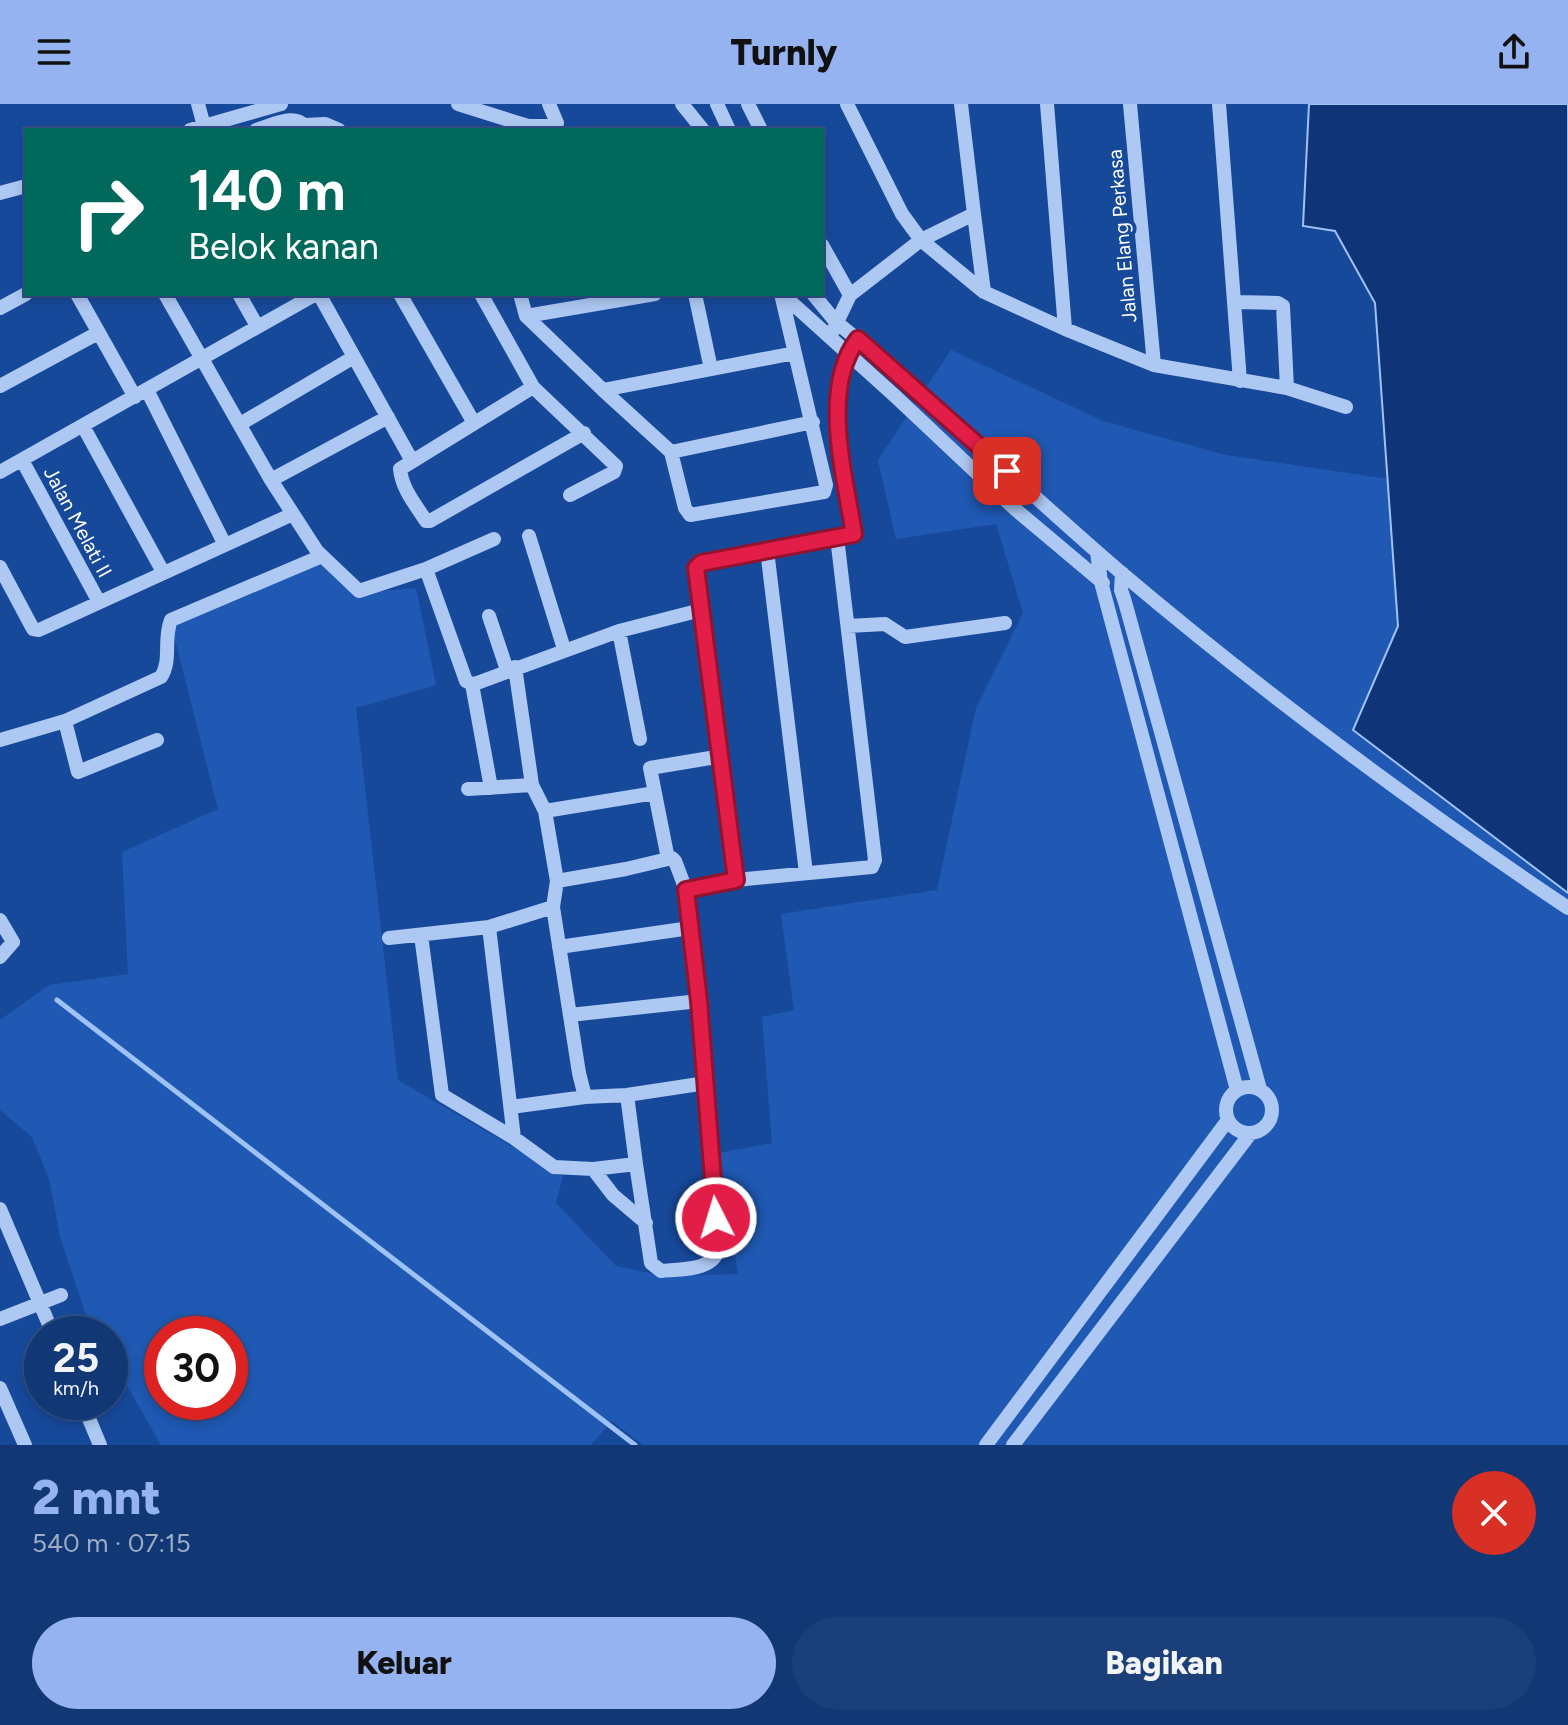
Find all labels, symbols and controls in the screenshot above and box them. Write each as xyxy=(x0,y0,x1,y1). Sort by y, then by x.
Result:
icon: menu xyxy=(32,30,76,74)
icon: share xyxy=(1492,30,1536,74)
text: Turnly xyxy=(731,31,837,74)
street label: Jalan Elang Perkasa xyxy=(1102,148,1142,324)
text: 140 m xyxy=(188,157,346,224)
icon: right xyxy=(56,160,160,264)
text: Belok kanan xyxy=(188,225,379,268)
pin xyxy=(973,437,1041,505)
icon: arrive xyxy=(985,449,1029,493)
street label: Jalan Melati II xyxy=(39,463,117,581)
position arrow xyxy=(674,1176,758,1260)
speed limit sign: 30 xyxy=(144,1316,248,1420)
text: 25 xyxy=(53,1334,99,1382)
text: km/h xyxy=(53,1376,99,1400)
text: 2 mnt xyxy=(32,1468,161,1526)
button: close xyxy=(1452,1471,1536,1555)
text: 540 m · 07:15 xyxy=(32,1527,191,1559)
button: Keluar xyxy=(32,1617,776,1709)
button: Bagikan xyxy=(792,1617,1536,1709)

